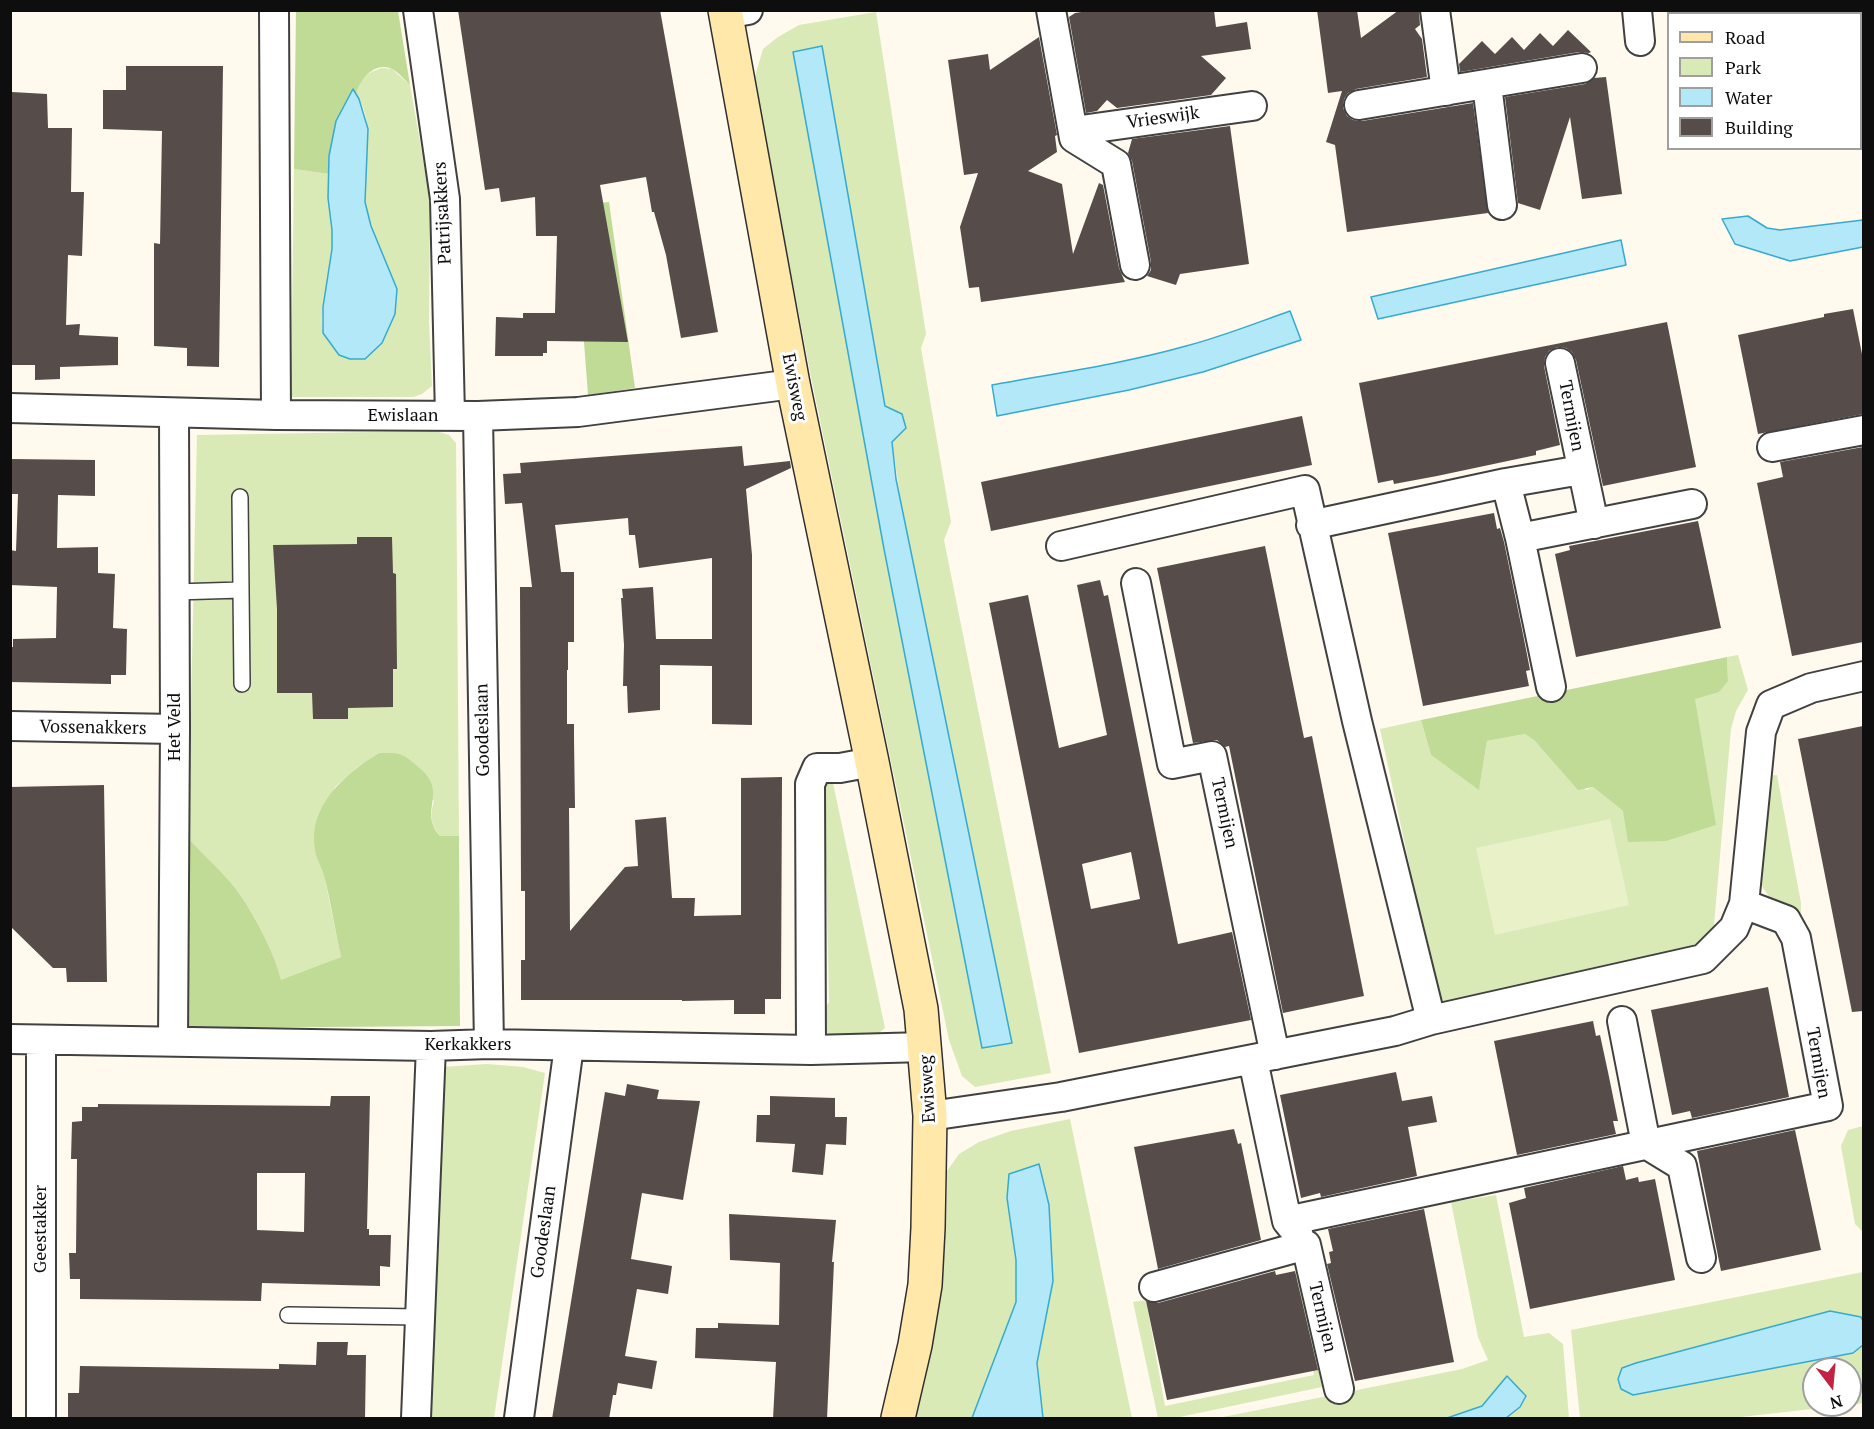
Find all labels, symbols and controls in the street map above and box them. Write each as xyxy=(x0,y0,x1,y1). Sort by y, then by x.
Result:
legend xyxy=(1667,12,1862,150)
text: Road xyxy=(1725,25,1765,49)
text: Park xyxy=(1725,55,1761,79)
text: Water xyxy=(1725,85,1772,109)
street label: Vrieswijk xyxy=(1125,102,1201,134)
text: Building xyxy=(1725,115,1793,139)
street label: Patrijsakkers xyxy=(430,161,456,265)
street label: Ewisweg xyxy=(777,351,811,423)
street label: Termijen xyxy=(1554,379,1588,453)
street label: Ewislaan xyxy=(367,405,439,427)
street label: Goodeslaan xyxy=(471,683,495,777)
street label: Het Veld xyxy=(164,693,186,761)
street label: Vossenakkers xyxy=(39,716,147,740)
street label: Termijen xyxy=(1206,776,1242,850)
street label: Termijen xyxy=(1801,1026,1835,1100)
street label: Kerkakkers xyxy=(424,1034,512,1056)
street label: Ewisweg xyxy=(915,1054,941,1124)
street label: Goodeslaan xyxy=(527,1184,561,1280)
street label: Geestakker xyxy=(30,1185,52,1273)
street label: Termijen xyxy=(1303,1280,1341,1354)
north arrow xyxy=(1802,1357,1862,1417)
text: N xyxy=(1828,1390,1845,1415)

